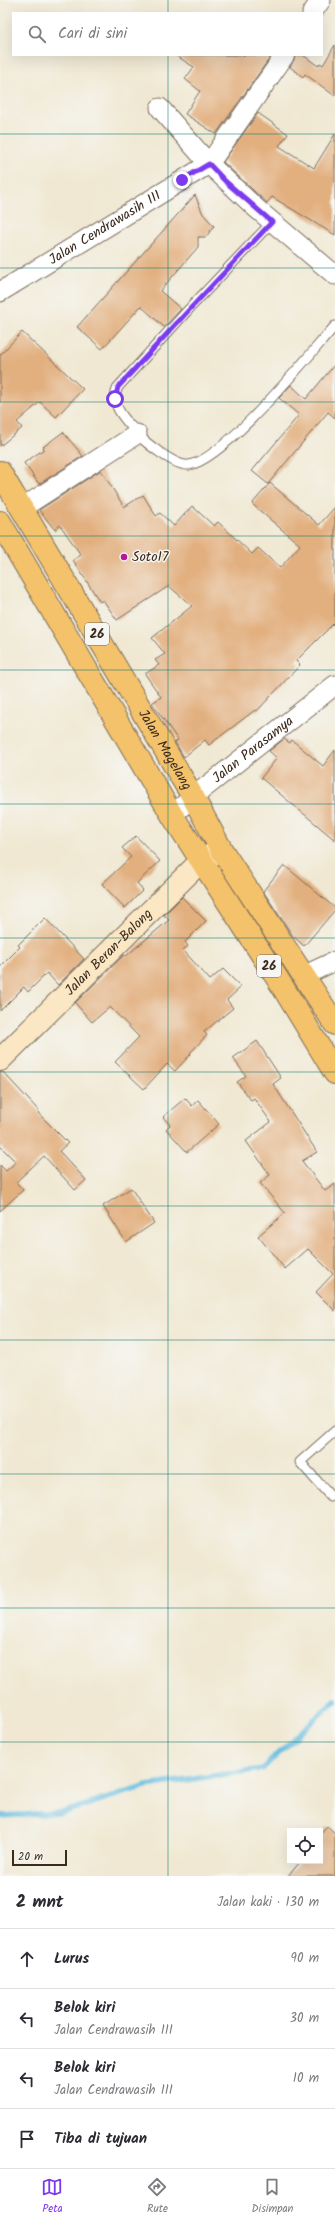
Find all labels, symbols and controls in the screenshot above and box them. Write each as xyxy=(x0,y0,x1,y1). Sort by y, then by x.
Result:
search box xyxy=(12,12,323,56)
text: Cari di sini xyxy=(58,22,127,46)
icon: search xyxy=(26,23,48,45)
route end xyxy=(173,171,191,189)
street label: Jalan Cendrawasih III xyxy=(45,185,165,271)
route start xyxy=(106,390,124,408)
place label: Soto17 xyxy=(132,546,169,568)
marker: Soto17 xyxy=(119,552,129,562)
road number: 26 xyxy=(85,623,109,645)
street label: Jalan Magelang xyxy=(132,705,198,794)
street label: Jalan Parasamya xyxy=(207,711,298,789)
street label: Jalan Beran-Balong xyxy=(60,904,158,1001)
road number: 26 xyxy=(257,955,281,977)
map controls xyxy=(287,1828,323,1864)
button: locate xyxy=(287,1828,323,1864)
scale bar xyxy=(12,1848,67,1867)
text: 20 m xyxy=(18,1848,43,1866)
text: 2 mnt xyxy=(16,1889,63,1916)
text: Jalan kaki · 130 m xyxy=(217,1892,319,1913)
text: Lurus xyxy=(54,1947,89,1971)
icon: ahead xyxy=(16,1948,38,1970)
text: 90 m xyxy=(291,1948,319,1969)
text: Belok kiri xyxy=(54,1996,115,2020)
icon: left xyxy=(16,2008,38,2030)
text: 30 m xyxy=(290,2008,319,2029)
text: Jalan Cendrawasih III xyxy=(54,2020,173,2041)
text: Belok kiri xyxy=(54,2056,115,2080)
icon: left xyxy=(16,2068,38,2090)
text: 10 m xyxy=(293,2068,319,2089)
text: Jalan Cendrawasih III xyxy=(54,2080,173,2101)
text: Tiba di tujuan xyxy=(54,2127,147,2151)
icon: arrive xyxy=(16,2128,38,2150)
tab: Peta xyxy=(41,2176,63,2218)
tab: Rute xyxy=(146,2176,168,2218)
tab: Disimpan xyxy=(251,2176,293,2218)

